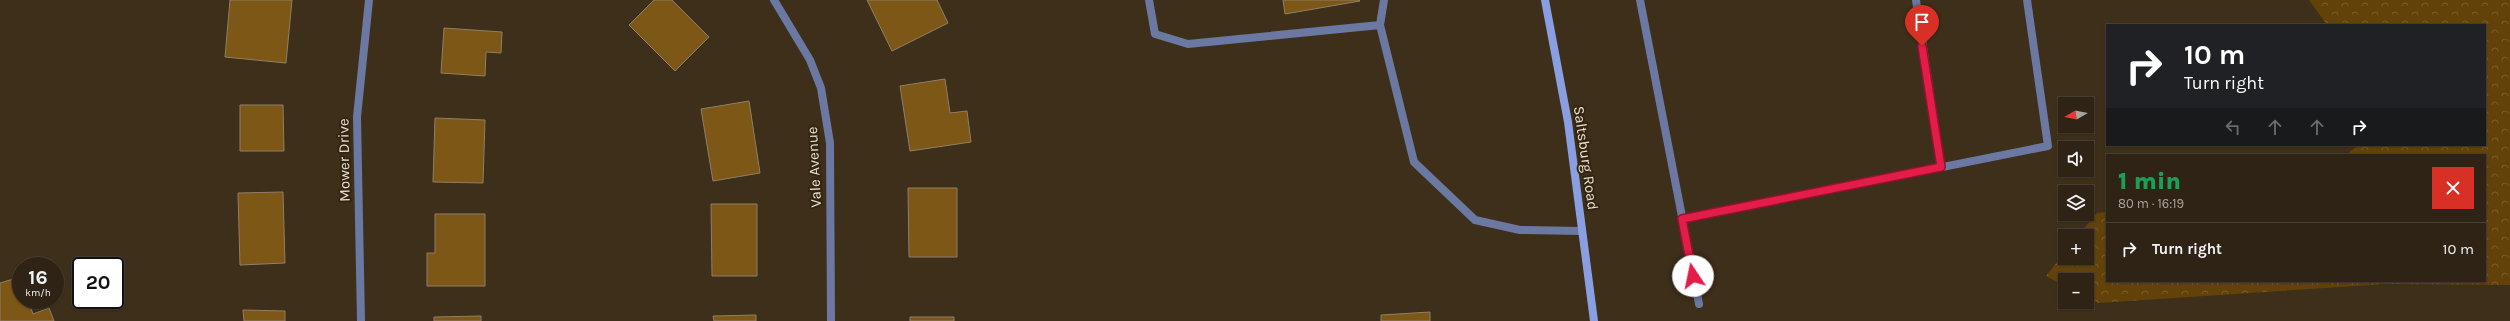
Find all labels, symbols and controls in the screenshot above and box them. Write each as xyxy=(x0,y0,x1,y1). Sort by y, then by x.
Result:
pin xyxy=(1905,5,1939,46)
icon: arrive xyxy=(1911,11,1933,33)
text: 10 m xyxy=(2184,38,2245,71)
icon: right xyxy=(2118,40,2170,92)
text: Turn right xyxy=(2184,72,2264,94)
north arrow xyxy=(2058,97,2094,133)
map controls xyxy=(2058,97,2094,309)
street label: Saltsburg Road xyxy=(1570,105,1602,211)
icon: left xyxy=(2222,116,2244,138)
icon: ahead xyxy=(2264,116,2286,138)
icon: ahead xyxy=(2306,116,2328,138)
icon: right xyxy=(2348,116,2370,138)
street label: Mower Drive xyxy=(334,118,354,202)
street label: Vale Avenue xyxy=(803,126,825,208)
button: sound xyxy=(2058,141,2094,177)
text: 1 min xyxy=(2118,167,2181,195)
button: close xyxy=(2432,167,2474,209)
button: layers xyxy=(2058,185,2094,221)
text: 80 m · 16:19 xyxy=(2118,196,2184,211)
button: + xyxy=(2058,229,2094,265)
icon: right xyxy=(2118,238,2140,260)
text: Turn right xyxy=(2152,240,2222,258)
text: 10 m xyxy=(2443,240,2474,258)
position arrow xyxy=(1672,255,1714,297)
speed limit sign: 20 xyxy=(72,257,124,309)
text: 16 xyxy=(28,266,48,289)
button: − xyxy=(2058,273,2094,309)
text: km/h xyxy=(25,287,51,299)

